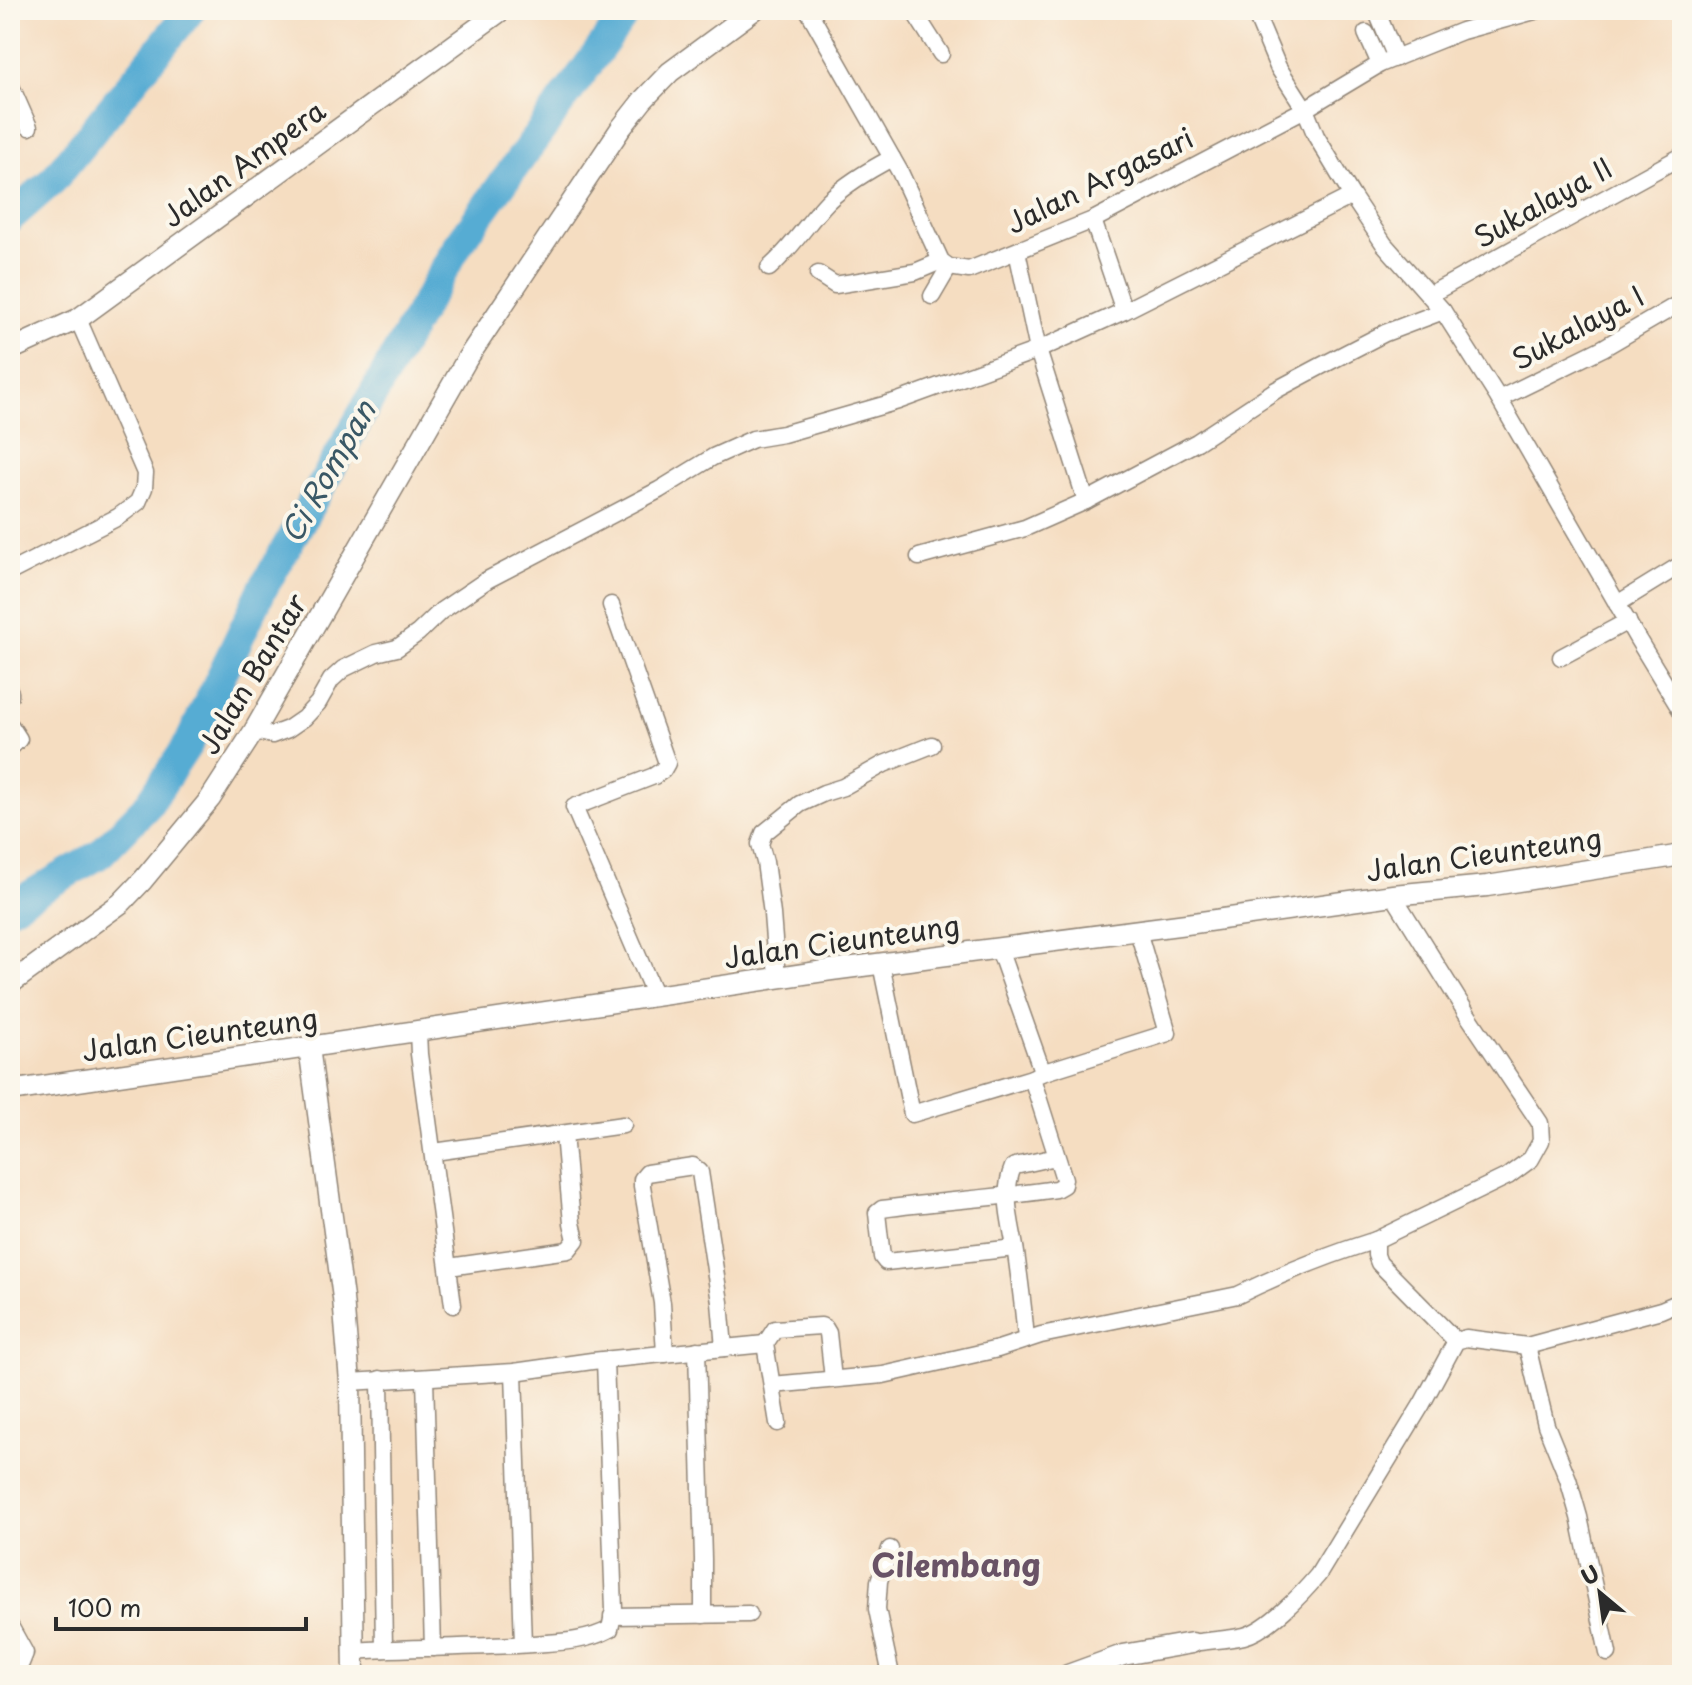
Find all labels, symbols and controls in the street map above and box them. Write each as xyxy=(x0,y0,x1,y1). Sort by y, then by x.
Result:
street label: Jalan Ampera xyxy=(152,88,334,237)
street label: Jalan Argasari xyxy=(998,116,1200,244)
street label: Sukalaya II xyxy=(1465,146,1619,257)
street label: Sukalaya I xyxy=(1504,274,1651,379)
water label: Ci Rompan xyxy=(268,390,387,550)
street label: Jalan Bantar xyxy=(187,584,317,762)
street label: Jalan Cieunteung xyxy=(1363,816,1604,891)
street label: Jalan Cieunteung xyxy=(721,903,962,978)
street label: Jalan Cieunteung xyxy=(79,996,320,1071)
district label: Cilembang xyxy=(871,1540,1041,1588)
north arrow xyxy=(1560,1553,1640,1633)
text: U xyxy=(1574,1556,1605,1593)
scale bar xyxy=(56,1581,306,1631)
text: 100 m xyxy=(68,1589,141,1625)

